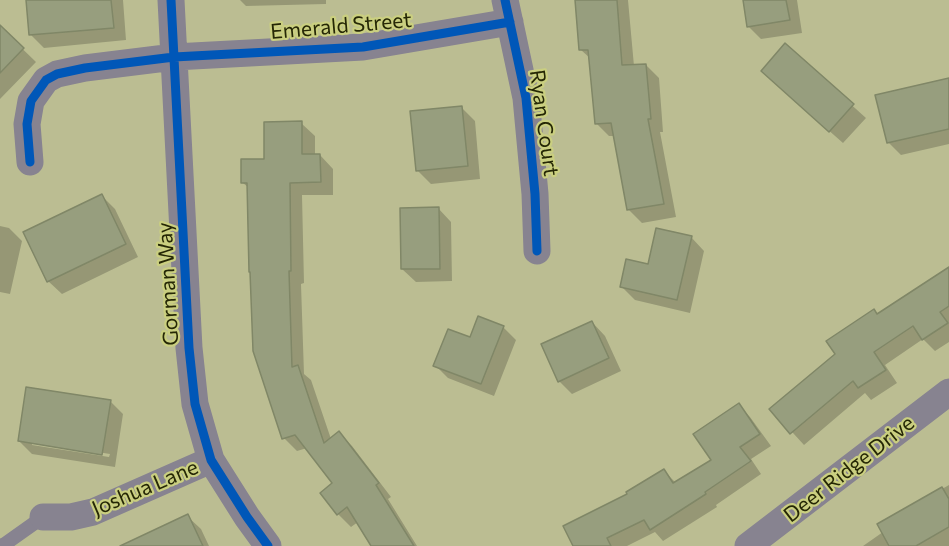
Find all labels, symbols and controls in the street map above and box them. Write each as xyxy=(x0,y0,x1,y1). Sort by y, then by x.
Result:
street label: Emerald Street xyxy=(269,7,413,45)
street label: Ryan Court xyxy=(524,68,564,178)
street label: Gorman Way xyxy=(152,222,184,346)
street label: Deer Ridge Drive xyxy=(779,410,919,528)
street label: Joshua Lane xyxy=(88,454,202,522)

